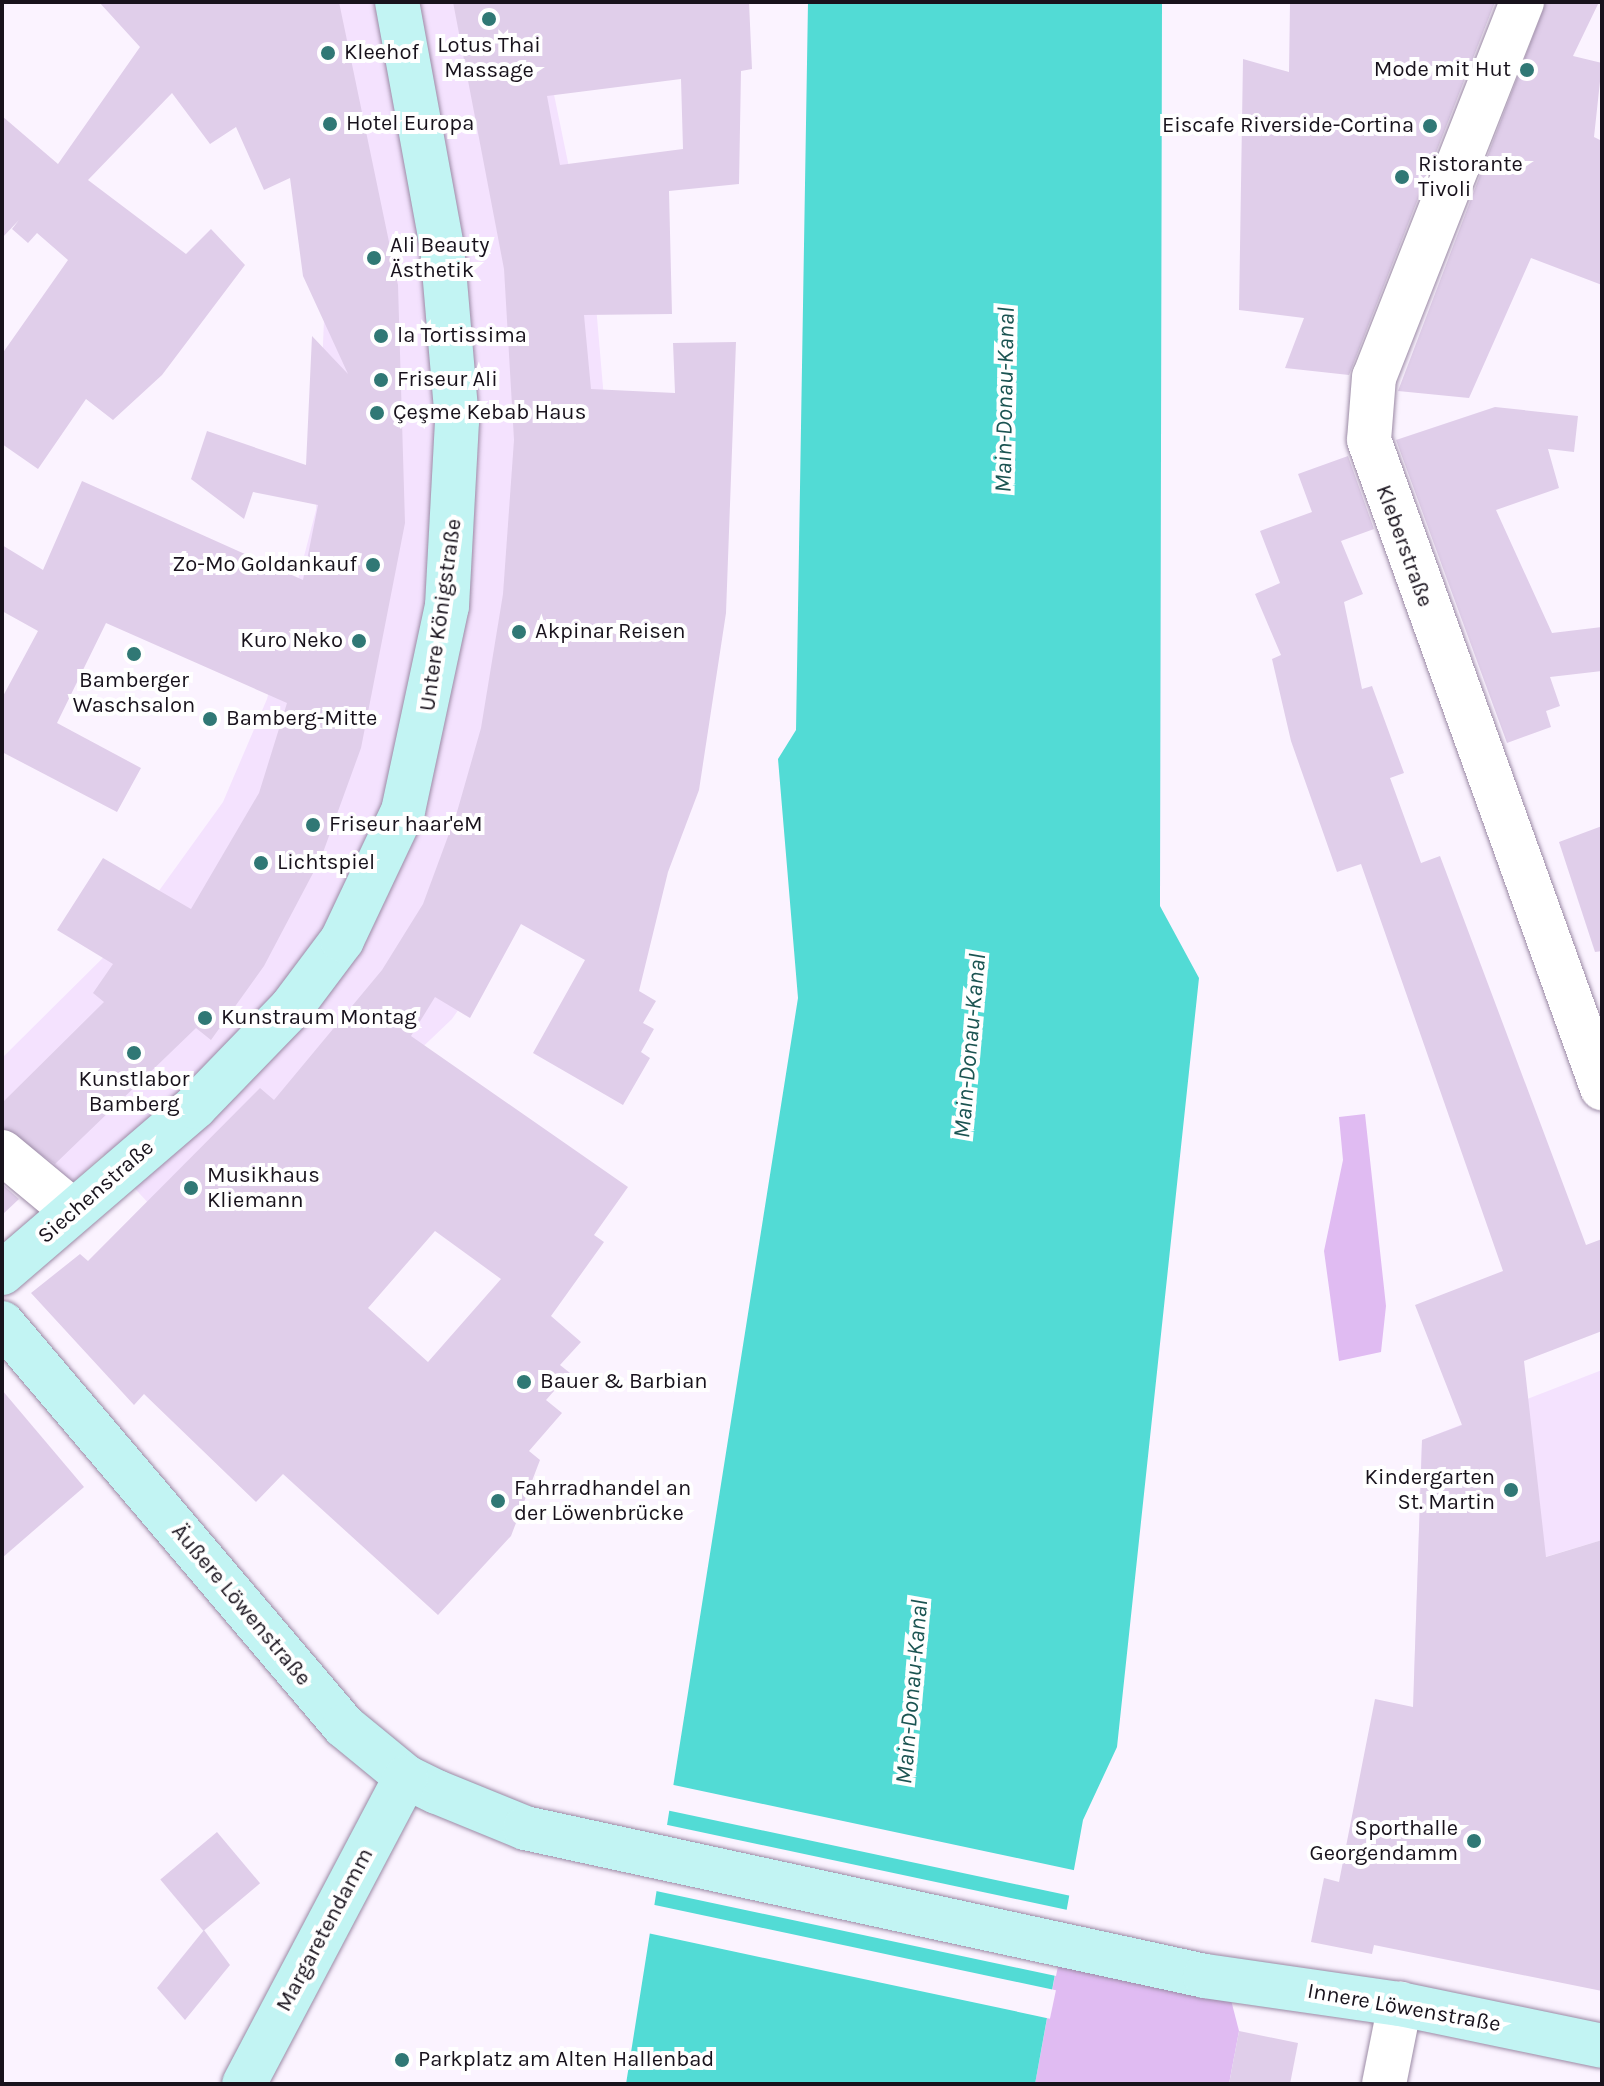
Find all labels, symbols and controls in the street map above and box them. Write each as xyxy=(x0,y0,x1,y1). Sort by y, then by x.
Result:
marker: Lotus Thai Massage xyxy=(480,10,498,28)
place label: Lotus Thai Massage xyxy=(437,32,541,84)
place label: Kleehof xyxy=(344,40,419,66)
marker: Kleehof xyxy=(319,44,337,62)
place label: Mode mit Hut xyxy=(1374,57,1511,83)
marker: Mode mit Hut xyxy=(1518,61,1536,79)
place label: Hotel Europa xyxy=(346,111,474,137)
place label: Eiscafe Riverside-Cortina xyxy=(1162,113,1414,139)
marker: Hotel Europa xyxy=(321,115,339,133)
marker: Eiscafe Riverside-Cortina xyxy=(1421,117,1439,135)
place label: Ristorante Tivoli xyxy=(1418,151,1523,202)
marker: Ristorante Tivoli xyxy=(1393,168,1411,186)
place label: Ali Beauty Ästhetik xyxy=(390,232,489,284)
marker: Ali Beauty Ästhetik xyxy=(365,249,383,267)
water label: Main-Donau-Kanal xyxy=(989,307,1021,493)
place label: la Tortissima xyxy=(397,323,527,349)
marker: la Tortissima xyxy=(372,327,390,345)
place label: Friseur Ali xyxy=(397,367,498,393)
marker: Friseur Ali xyxy=(372,371,390,389)
place label: Çeşme Kebab Haus xyxy=(393,400,586,426)
marker: Çeşme Kebab Haus xyxy=(368,404,386,422)
street label: Kleberstraße xyxy=(1370,481,1438,611)
street label: Untere Königstraße xyxy=(414,517,468,713)
place label: Zo-Mo Goldankauf xyxy=(172,552,357,578)
marker: Zo-Mo Goldankauf xyxy=(364,556,382,574)
place label: Akpinar Reisen xyxy=(535,619,685,645)
marker: Akpinar Reisen xyxy=(510,623,528,641)
place label: Kuro Neko xyxy=(240,628,343,654)
marker: Kuro Neko xyxy=(350,632,368,650)
marker: Bamberger Waschsalon xyxy=(125,645,143,663)
place label: Bamberger Waschsalon xyxy=(73,667,195,718)
place label: Bamberg-Mitte xyxy=(226,706,377,732)
marker: Bamberg-Mitte xyxy=(201,710,219,728)
place label: Friseur haar'eM xyxy=(329,812,483,838)
marker: Friseur haar'eM xyxy=(304,816,322,834)
place label: Lichtspiel xyxy=(277,850,375,876)
marker: Lichtspiel xyxy=(252,854,270,872)
water label: Main-Donau-Kanal xyxy=(948,952,992,1140)
place label: Kunstraum Montag xyxy=(221,1005,417,1031)
marker: Kunstraum Montag xyxy=(196,1009,214,1027)
marker: Kunstlabor Bamberg xyxy=(125,1044,143,1062)
place label: Kunstlabor Bamberg xyxy=(78,1066,190,1118)
street label: Siechenstraße xyxy=(33,1134,159,1250)
place label: Musikhaus Kliemann xyxy=(207,1162,320,1214)
marker: Musikhaus Kliemann xyxy=(182,1179,200,1197)
place label: Bauer & Barbian xyxy=(540,1369,708,1395)
marker: Bauer & Barbian xyxy=(515,1373,533,1391)
place label: Kindergarten St. Martin xyxy=(1365,1464,1495,1516)
place label: Fahrradhandel an der Löwenbrücke xyxy=(514,1475,691,1526)
marker: Kindergarten St. Martin xyxy=(1502,1481,1520,1499)
marker: Fahrradhandel an der Löwenbrücke xyxy=(489,1492,507,1510)
street label: Äußere Löwenstraße xyxy=(166,1519,316,1691)
water label: Main-Donau-Kanal xyxy=(890,1598,934,1786)
place label: Sporthalle Georgendamm xyxy=(1310,1815,1458,1866)
marker: Sporthalle Georgendamm xyxy=(1465,1832,1483,1850)
street label: Margaretendamm xyxy=(271,1844,379,2016)
street label: Innere Löwenstraße xyxy=(1305,1978,1503,2038)
place label: Parkplatz am Alten Hallenbad xyxy=(418,2047,714,2073)
marker: Parkplatz am Alten Hallenbad xyxy=(393,2051,411,2069)

